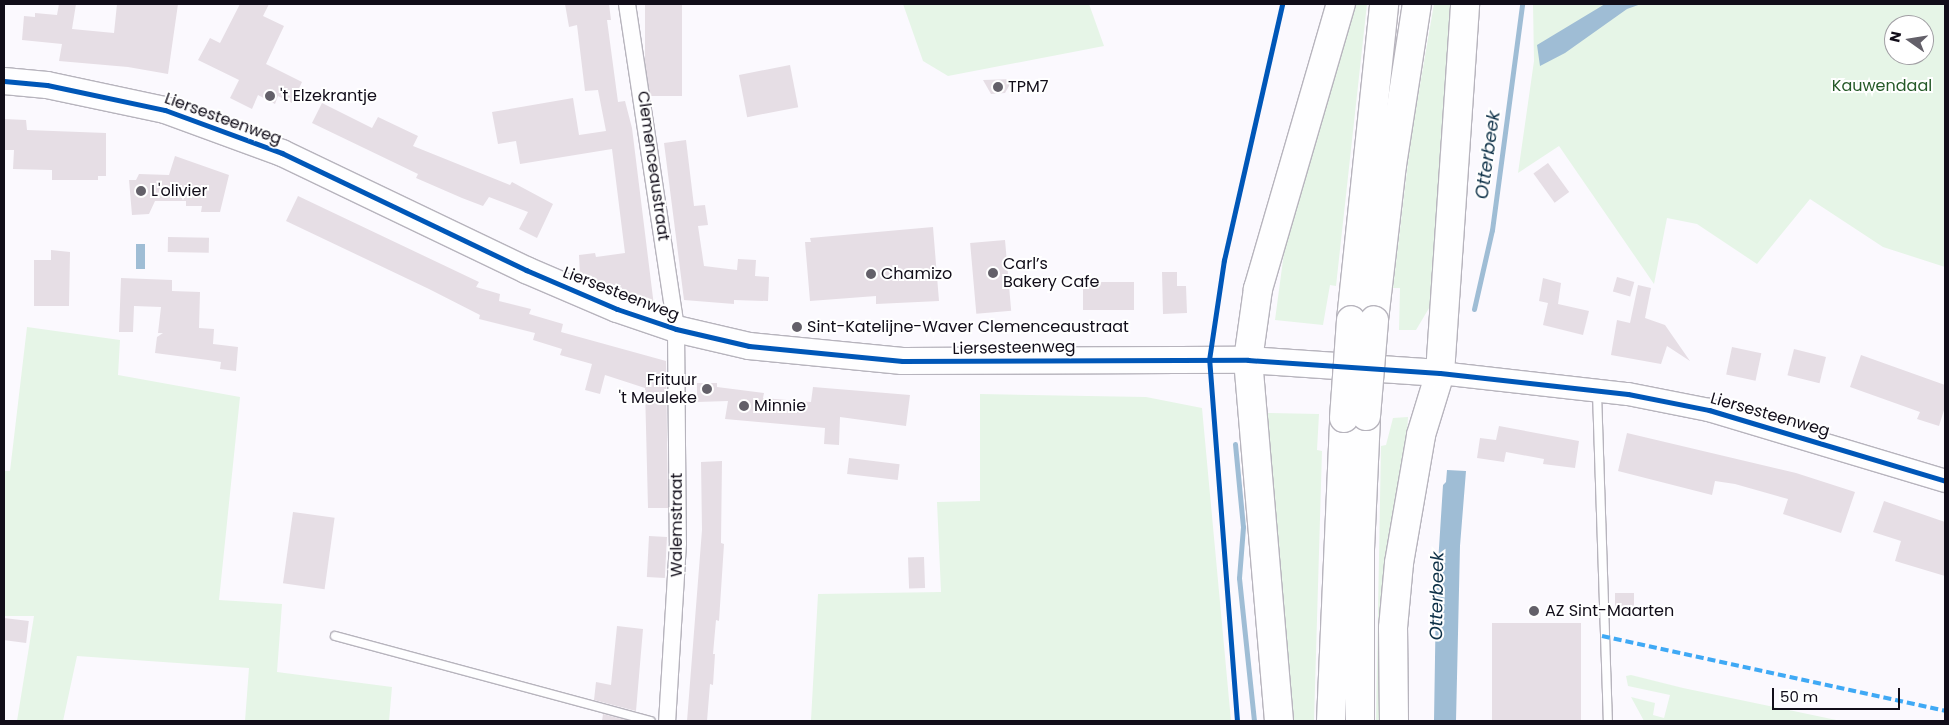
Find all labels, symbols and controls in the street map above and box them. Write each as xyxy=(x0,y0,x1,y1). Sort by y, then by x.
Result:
north arrow xyxy=(1884,15,1934,65)
text: N xyxy=(1884,29,1906,44)
park label: Kauwendaal xyxy=(1832,76,1932,96)
place label: TPM7 xyxy=(1008,77,1048,97)
marker: TPM7 xyxy=(992,81,1004,93)
place label: 't Elzekrantje xyxy=(280,86,377,106)
street label: Liersesteenweg xyxy=(162,89,284,149)
marker: 't Elzekrantje xyxy=(264,90,276,102)
street label: Clemenceaustraat xyxy=(633,90,673,242)
water label: Otterbeek xyxy=(1471,109,1505,201)
place label: L'olivier xyxy=(151,181,207,201)
marker: L'olivier xyxy=(135,185,147,197)
place label: Carl’s Bakery Cafe xyxy=(1003,254,1099,292)
street label: Liersesteenweg xyxy=(560,263,682,325)
place label: Chamizo xyxy=(881,264,952,284)
marker: Carl’s Bakery Cafe xyxy=(987,267,999,279)
marker: Chamizo xyxy=(865,268,877,280)
place label: Sint-Katelijne-Waver Clemenceaustraat xyxy=(807,317,1129,337)
marker: Sint-Katelijne-Waver Clemenceaustraat xyxy=(791,321,803,333)
street label: Liersesteenweg xyxy=(952,337,1076,359)
place label: Frituur 't Meuleke xyxy=(618,370,697,408)
marker: Frituur 't Meuleke xyxy=(701,383,713,395)
street label: Liersesteenweg xyxy=(1708,389,1832,441)
place label: Minnie xyxy=(754,396,806,416)
marker: Minnie xyxy=(738,400,750,412)
street label: Walemstraat xyxy=(667,473,687,577)
water label: Otterbeek xyxy=(1425,551,1449,641)
place label: AZ Sint-Maarten xyxy=(1545,601,1674,621)
marker: AZ Sint-Maarten xyxy=(1527,604,1541,618)
scale bar xyxy=(1774,678,1902,710)
text: 50 m xyxy=(1780,686,1818,707)

